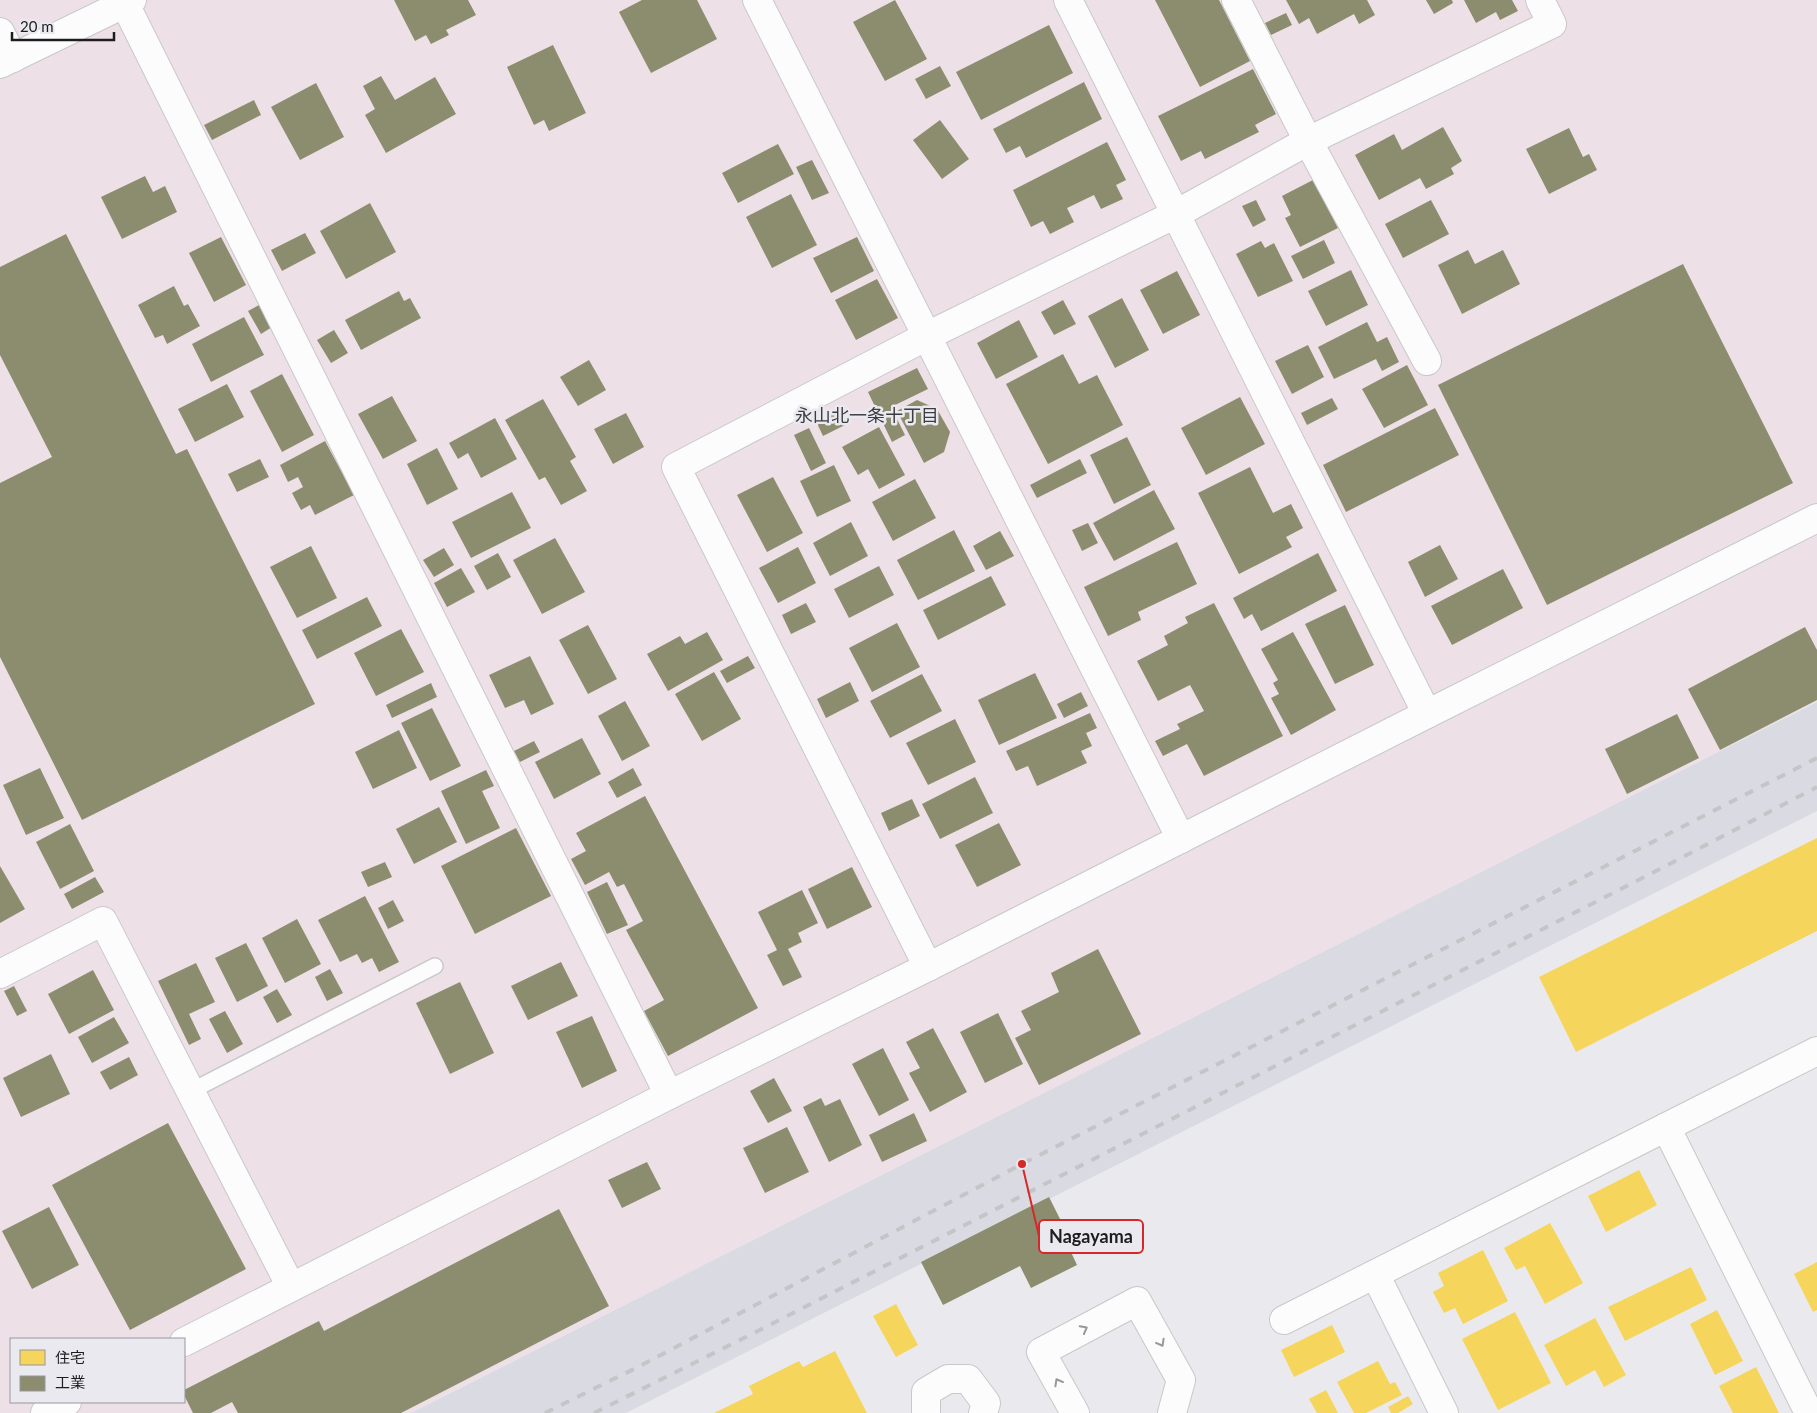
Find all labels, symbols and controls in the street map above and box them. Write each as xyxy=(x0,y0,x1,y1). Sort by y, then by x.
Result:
scale bar xyxy=(12,10,115,42)
text: 20 m xyxy=(20,17,54,35)
district label: 永山北一条十丁目 xyxy=(795,404,939,426)
callout: Nagayama xyxy=(1039,1220,1143,1253)
text: Nagayama xyxy=(1049,1225,1133,1247)
one-way arrow xyxy=(1079,1325,1088,1335)
legend xyxy=(10,1338,185,1403)
one-way arrow xyxy=(1155,1338,1165,1347)
text: 住宅 xyxy=(55,1348,85,1366)
text: 工業 xyxy=(55,1373,85,1391)
one-way arrow xyxy=(1054,1379,1064,1388)

